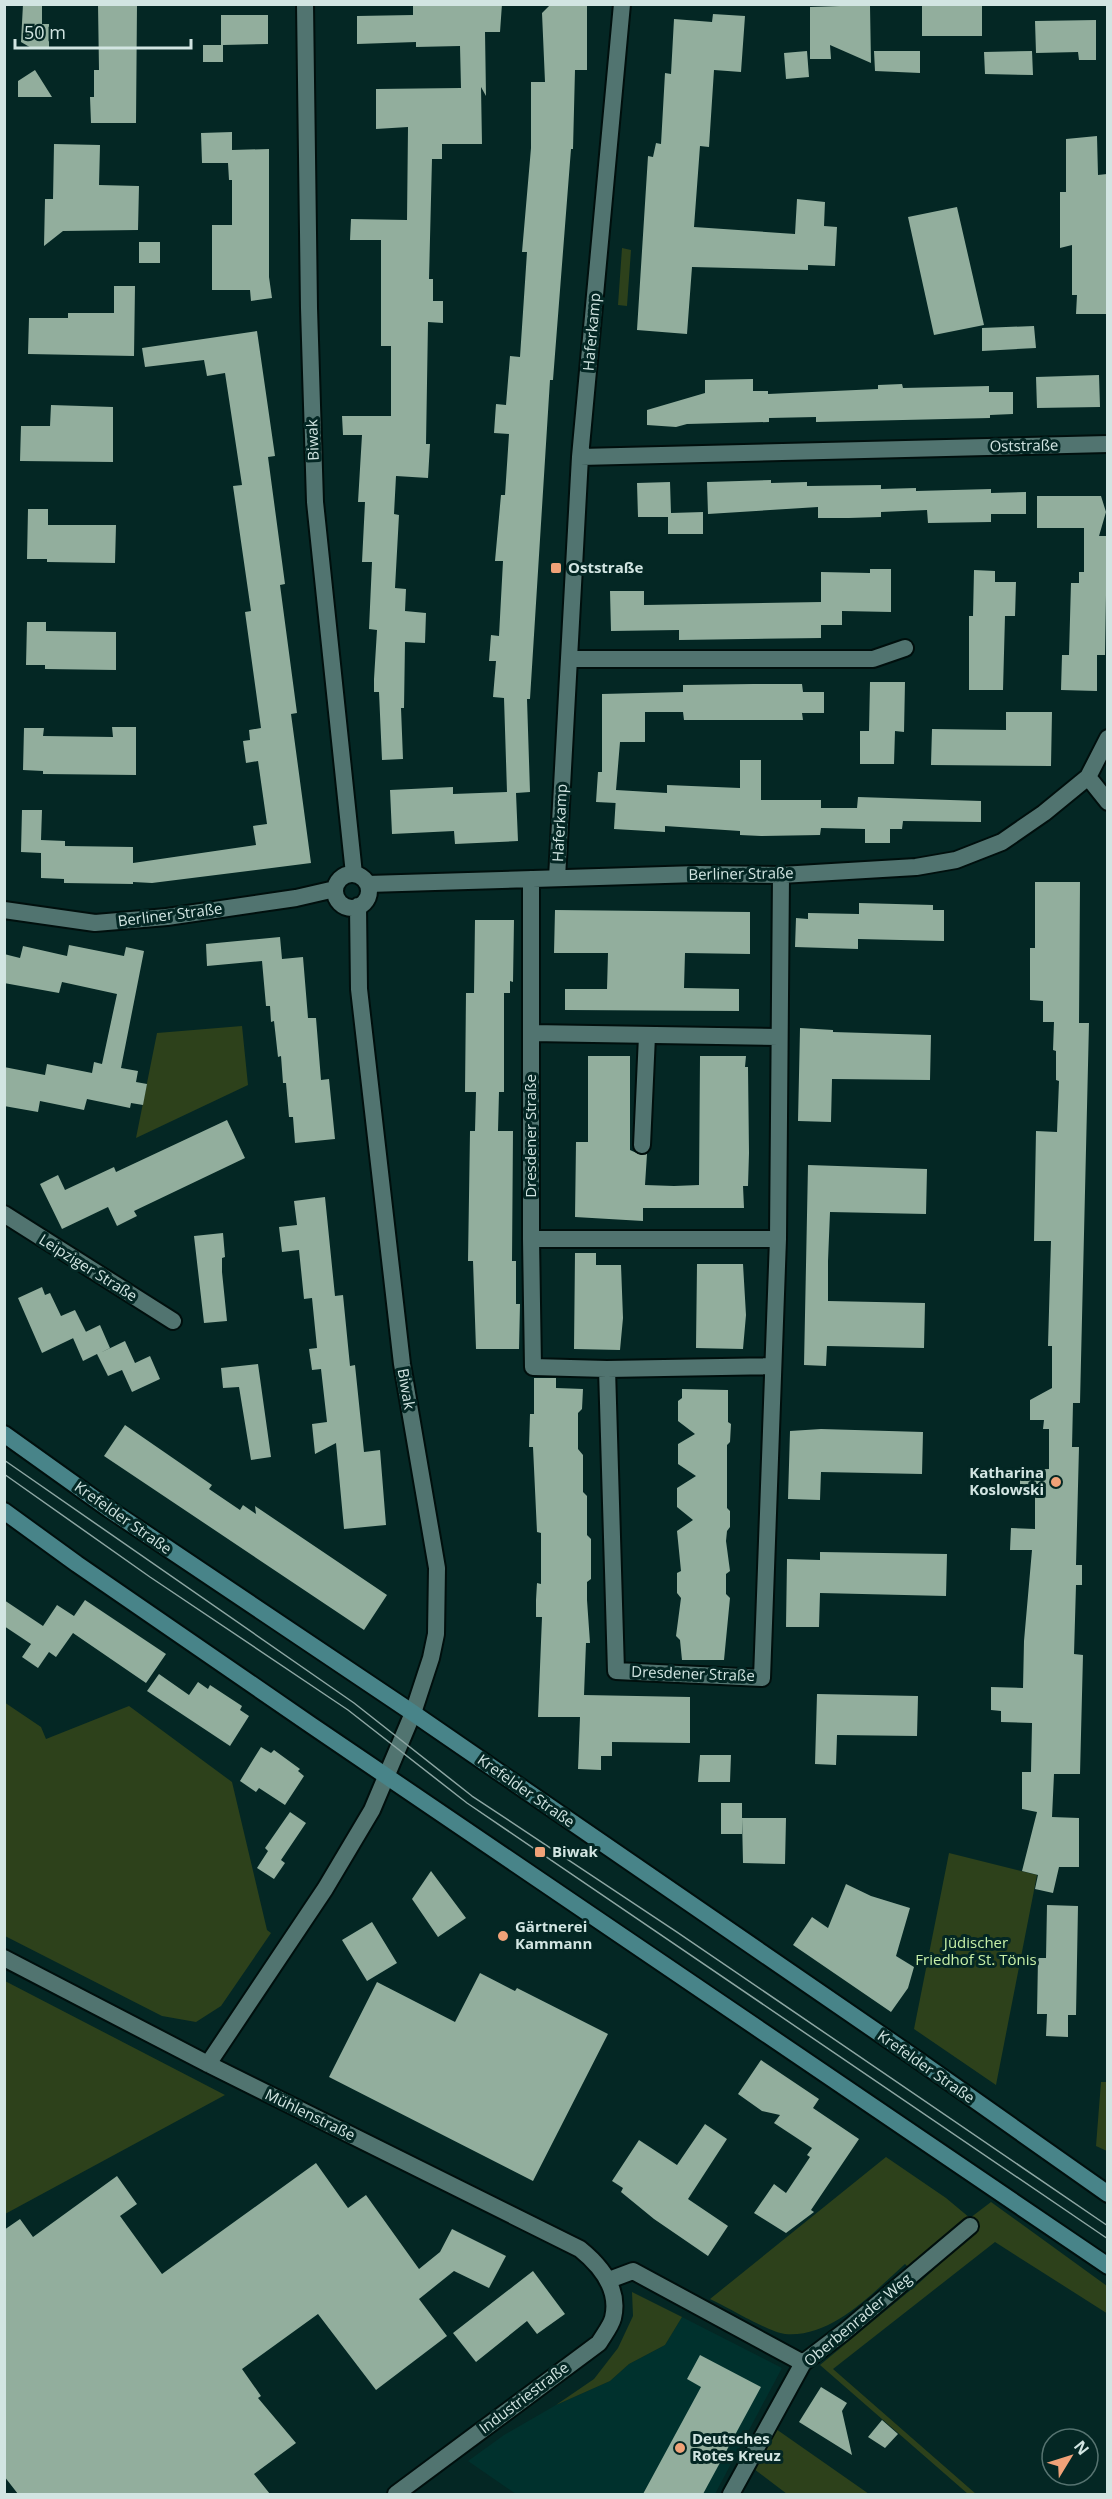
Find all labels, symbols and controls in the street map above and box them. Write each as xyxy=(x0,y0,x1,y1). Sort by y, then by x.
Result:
scale bar xyxy=(15,12,190,50)
text: 50 m xyxy=(24,20,66,44)
street label: Haferkamp xyxy=(578,292,604,372)
street label: Biwak xyxy=(301,419,323,461)
street label: Oststraße xyxy=(989,434,1059,456)
place label: Oststraße xyxy=(568,557,643,577)
marker: Oststraße xyxy=(549,561,563,575)
street label: Haferkamp xyxy=(547,783,571,863)
street label: Berliner Straße xyxy=(688,862,794,884)
street label: Berliner Straße xyxy=(116,898,223,930)
street label: Dresdener Straße xyxy=(520,1074,540,1198)
street label: Leipziger Straße xyxy=(36,1229,142,1305)
street label: Biwak xyxy=(394,1367,420,1411)
place label: Katharina Koslowski xyxy=(969,1462,1044,1499)
marker: Katharina Koslowski xyxy=(1049,1475,1063,1489)
street label: Krefelder Straße xyxy=(71,1476,176,1558)
street label: Dresdener Straße xyxy=(631,1661,755,1685)
street label: Krefelder Straße xyxy=(474,1749,579,1831)
place label: Biwak xyxy=(552,1841,599,1861)
marker: Biwak xyxy=(533,1845,547,1859)
place label: Gärtnerei Kammann xyxy=(515,1916,592,1953)
marker: Gärtnerei Kammann xyxy=(496,1929,510,1943)
park label: Jüdischer Friedhof St. Tönis xyxy=(915,1932,1037,1969)
street label: Krefelder Straße xyxy=(874,2025,979,2107)
street label: Mühlenstraße xyxy=(262,2084,359,2145)
street label: Oberbenrader Weg xyxy=(799,2268,915,2370)
street label: Industriestraße xyxy=(475,2357,572,2437)
north arrow xyxy=(1040,2427,1100,2487)
place label: Deutsches Rotes Kreuz xyxy=(692,2428,781,2465)
text: N xyxy=(1069,2436,1094,2460)
marker: Deutsches Rotes Kreuz xyxy=(673,2441,687,2455)

